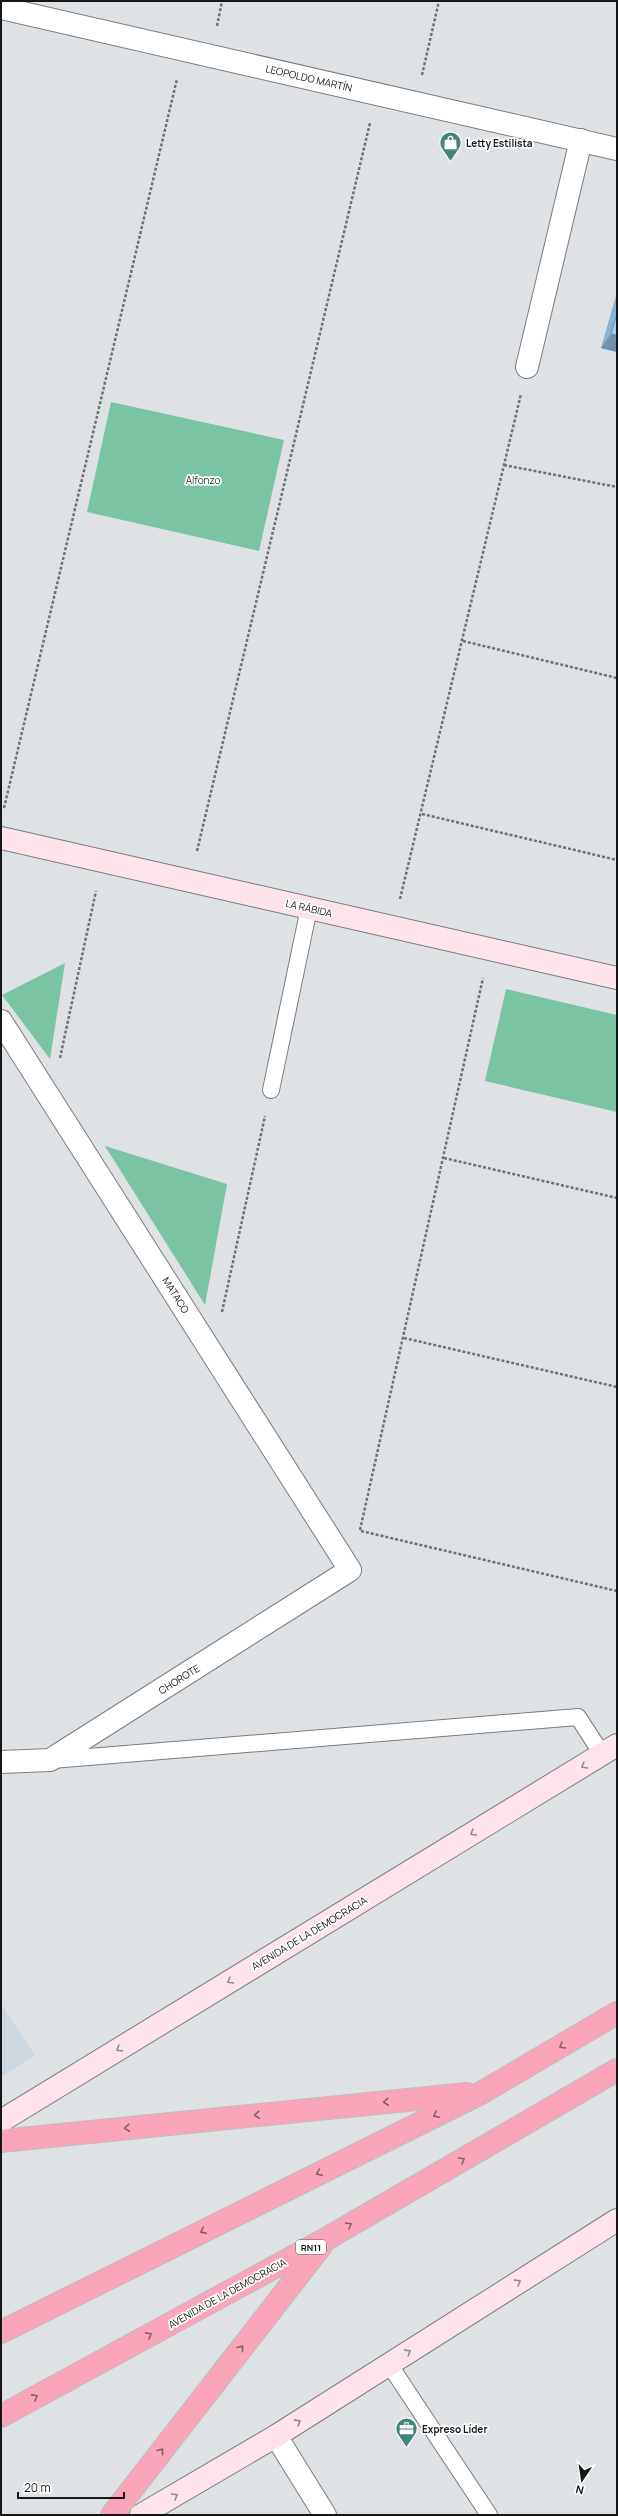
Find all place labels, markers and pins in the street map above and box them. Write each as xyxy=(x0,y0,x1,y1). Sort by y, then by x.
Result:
shop icon: Letty Estilista xyxy=(437,130,463,163)
place label: Letty Estilista xyxy=(466,136,533,150)
office icon: Expreso Líder xyxy=(393,2416,419,2449)
place label: Expreso Líder xyxy=(422,2422,487,2436)

